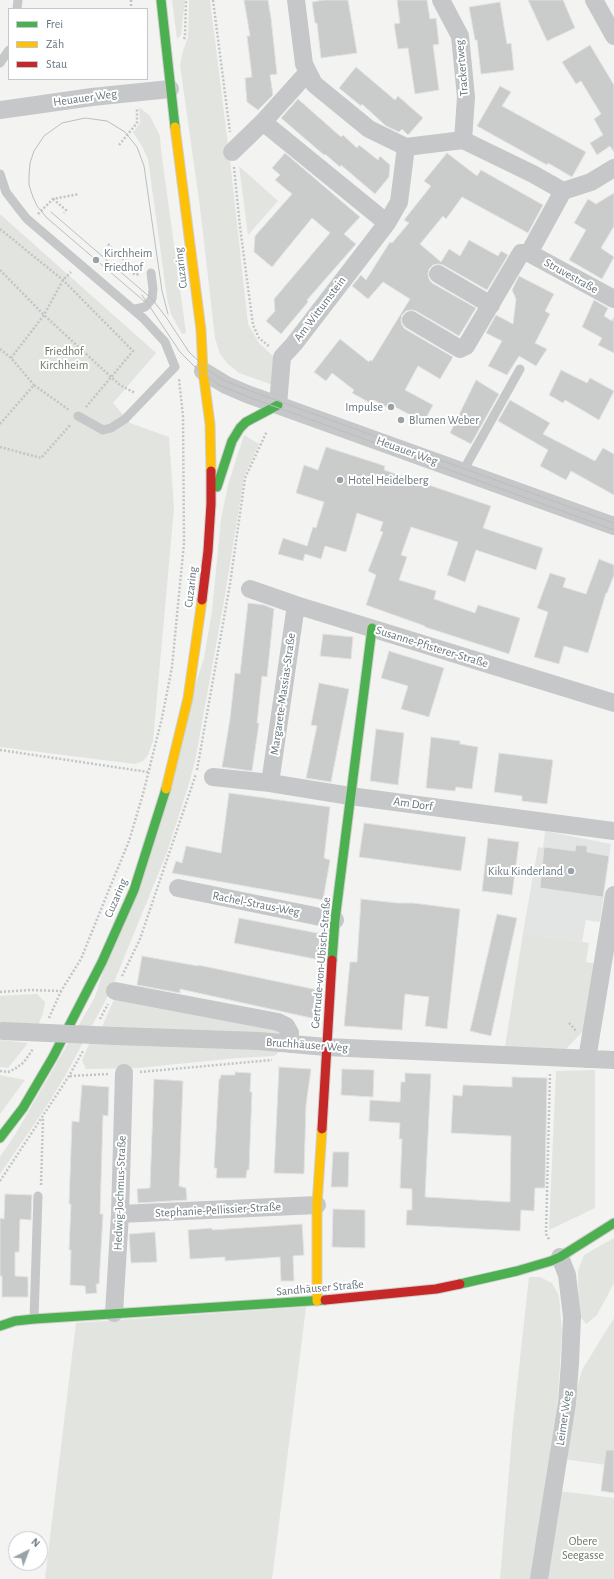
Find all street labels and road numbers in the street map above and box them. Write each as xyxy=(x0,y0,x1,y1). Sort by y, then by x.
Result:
street label: Trackertweg xyxy=(452,39,472,97)
street label: Heuauer Weg xyxy=(52,86,118,110)
street label: Cuzaring xyxy=(171,247,191,289)
street label: Struvestraße xyxy=(541,255,601,297)
street label: Am Wittumstein xyxy=(291,274,349,344)
street label: Heuauer Weg xyxy=(374,433,440,469)
street label: Cuzaring xyxy=(181,566,201,608)
street label: Susanne-Pfisterer-Straße xyxy=(374,623,490,671)
street label: Margarete-Massias-Straße xyxy=(267,632,299,756)
street label: Am Dorf xyxy=(392,794,434,814)
street label: Cuzaring xyxy=(101,876,131,920)
street label: Rachel-Straus-Weg xyxy=(211,888,301,920)
street label: Gertrude-von-Ubisch-Straße xyxy=(308,897,334,1029)
street label: Bruchhäuser Weg xyxy=(265,1035,349,1055)
street label: Hedwig-Jochmus-Straße xyxy=(111,1135,129,1251)
street label: Stephanie-Pellissier-Straße xyxy=(155,1200,281,1220)
street label: Sandhäuser Straße xyxy=(276,1277,364,1299)
street label: Leimer Weg xyxy=(553,1389,575,1447)

